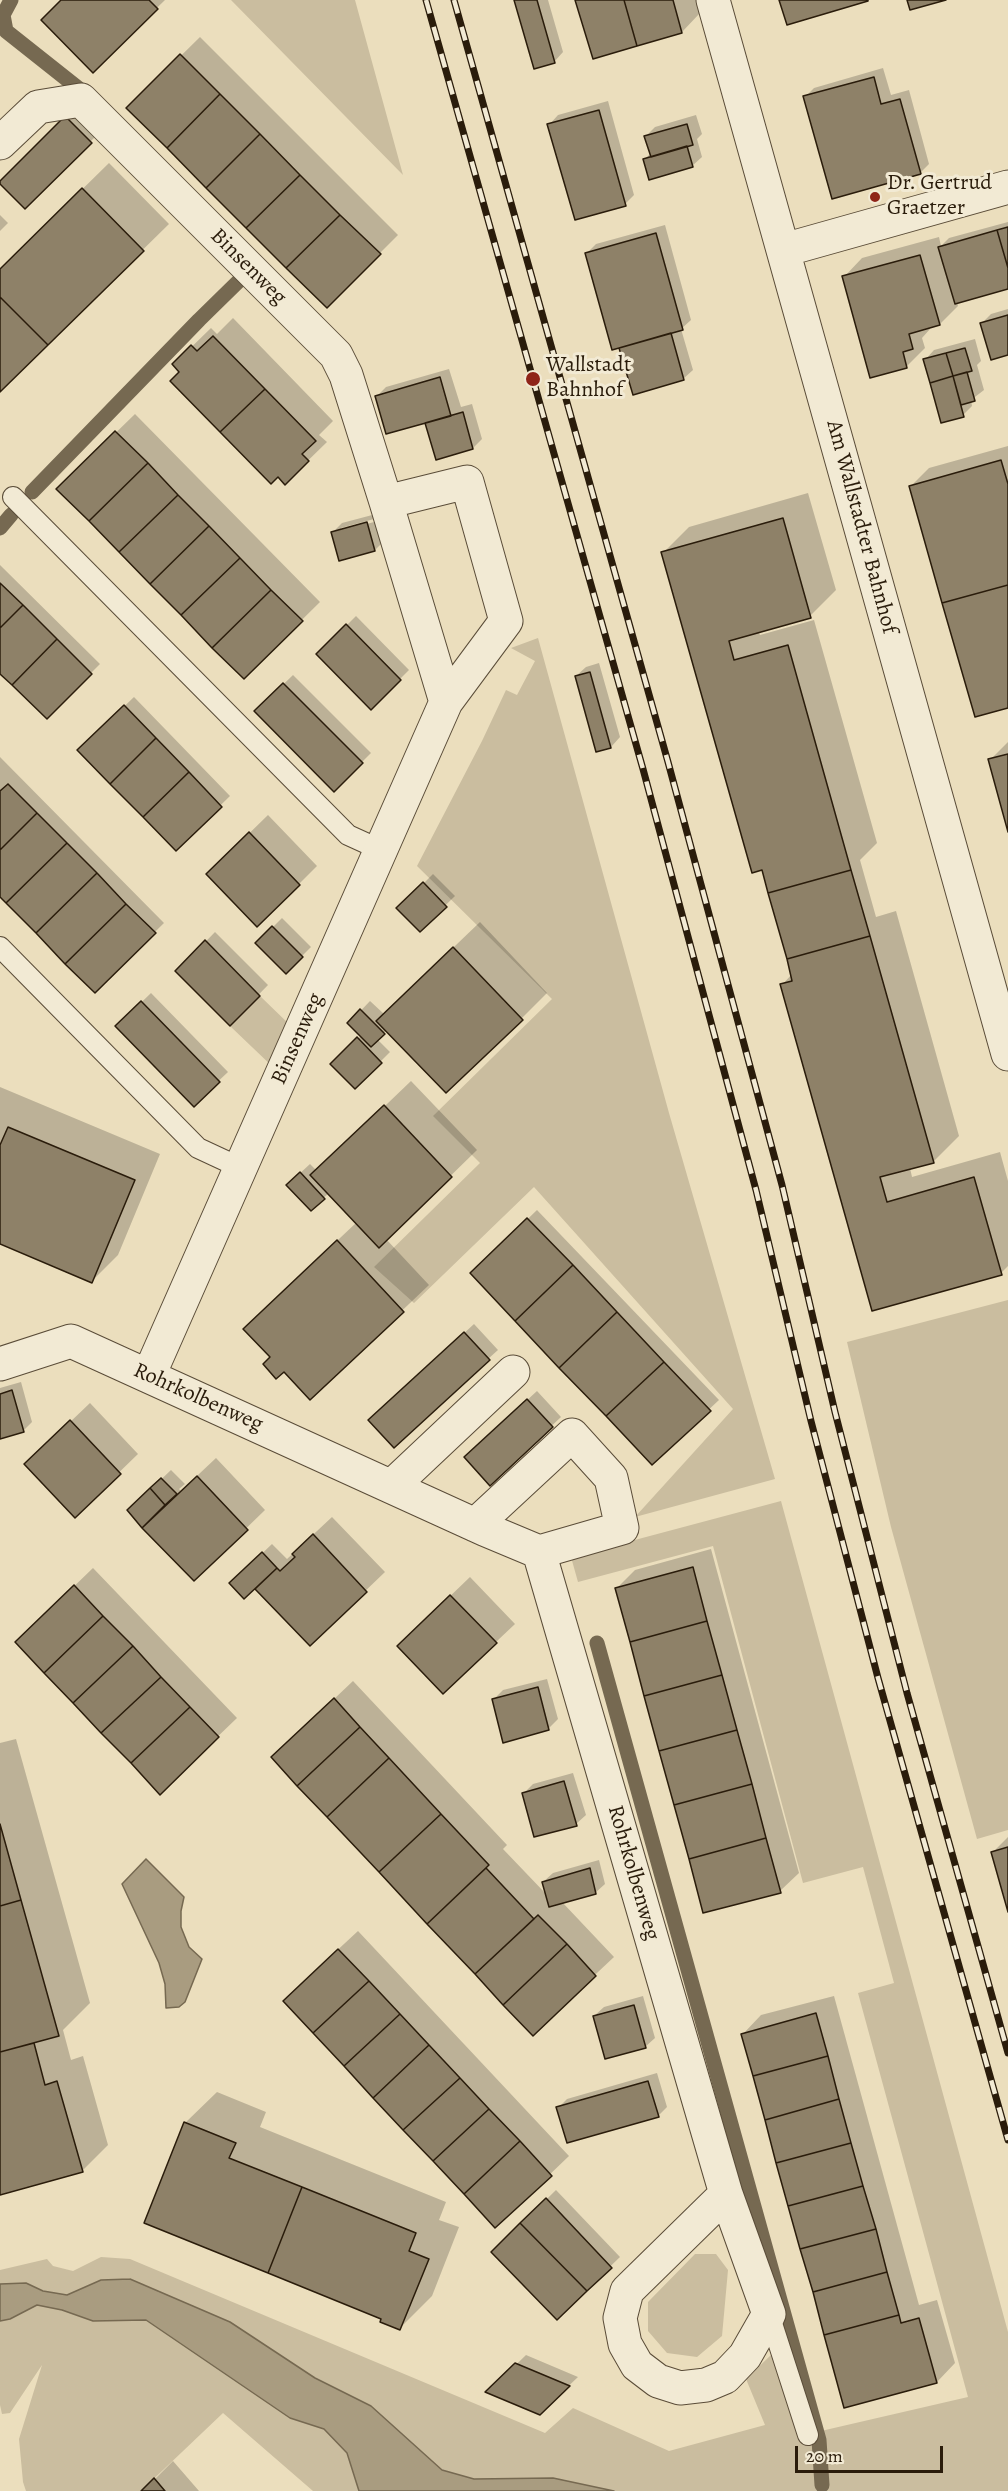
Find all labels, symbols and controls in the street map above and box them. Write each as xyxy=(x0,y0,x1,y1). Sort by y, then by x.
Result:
place label: Dr. Gertrud Graetzer xyxy=(887,171,992,222)
marker: Dr. Gertrud Graetzer xyxy=(868,190,882,204)
street label: Binsenweg xyxy=(204,223,292,311)
place label: Wallstadt Bahnhof xyxy=(546,353,631,404)
marker: Wallstadt Bahnhof xyxy=(524,370,542,388)
street label: Am Wallstadter Bahnhof xyxy=(820,417,902,637)
street label: Binsenweg xyxy=(266,989,330,1089)
street label: Rohrkolbenweg xyxy=(129,1358,267,1438)
street label: Rohrkolbenweg xyxy=(601,1802,665,1944)
scale bar xyxy=(798,2434,946,2472)
text: 20 m xyxy=(806,2444,843,2468)

